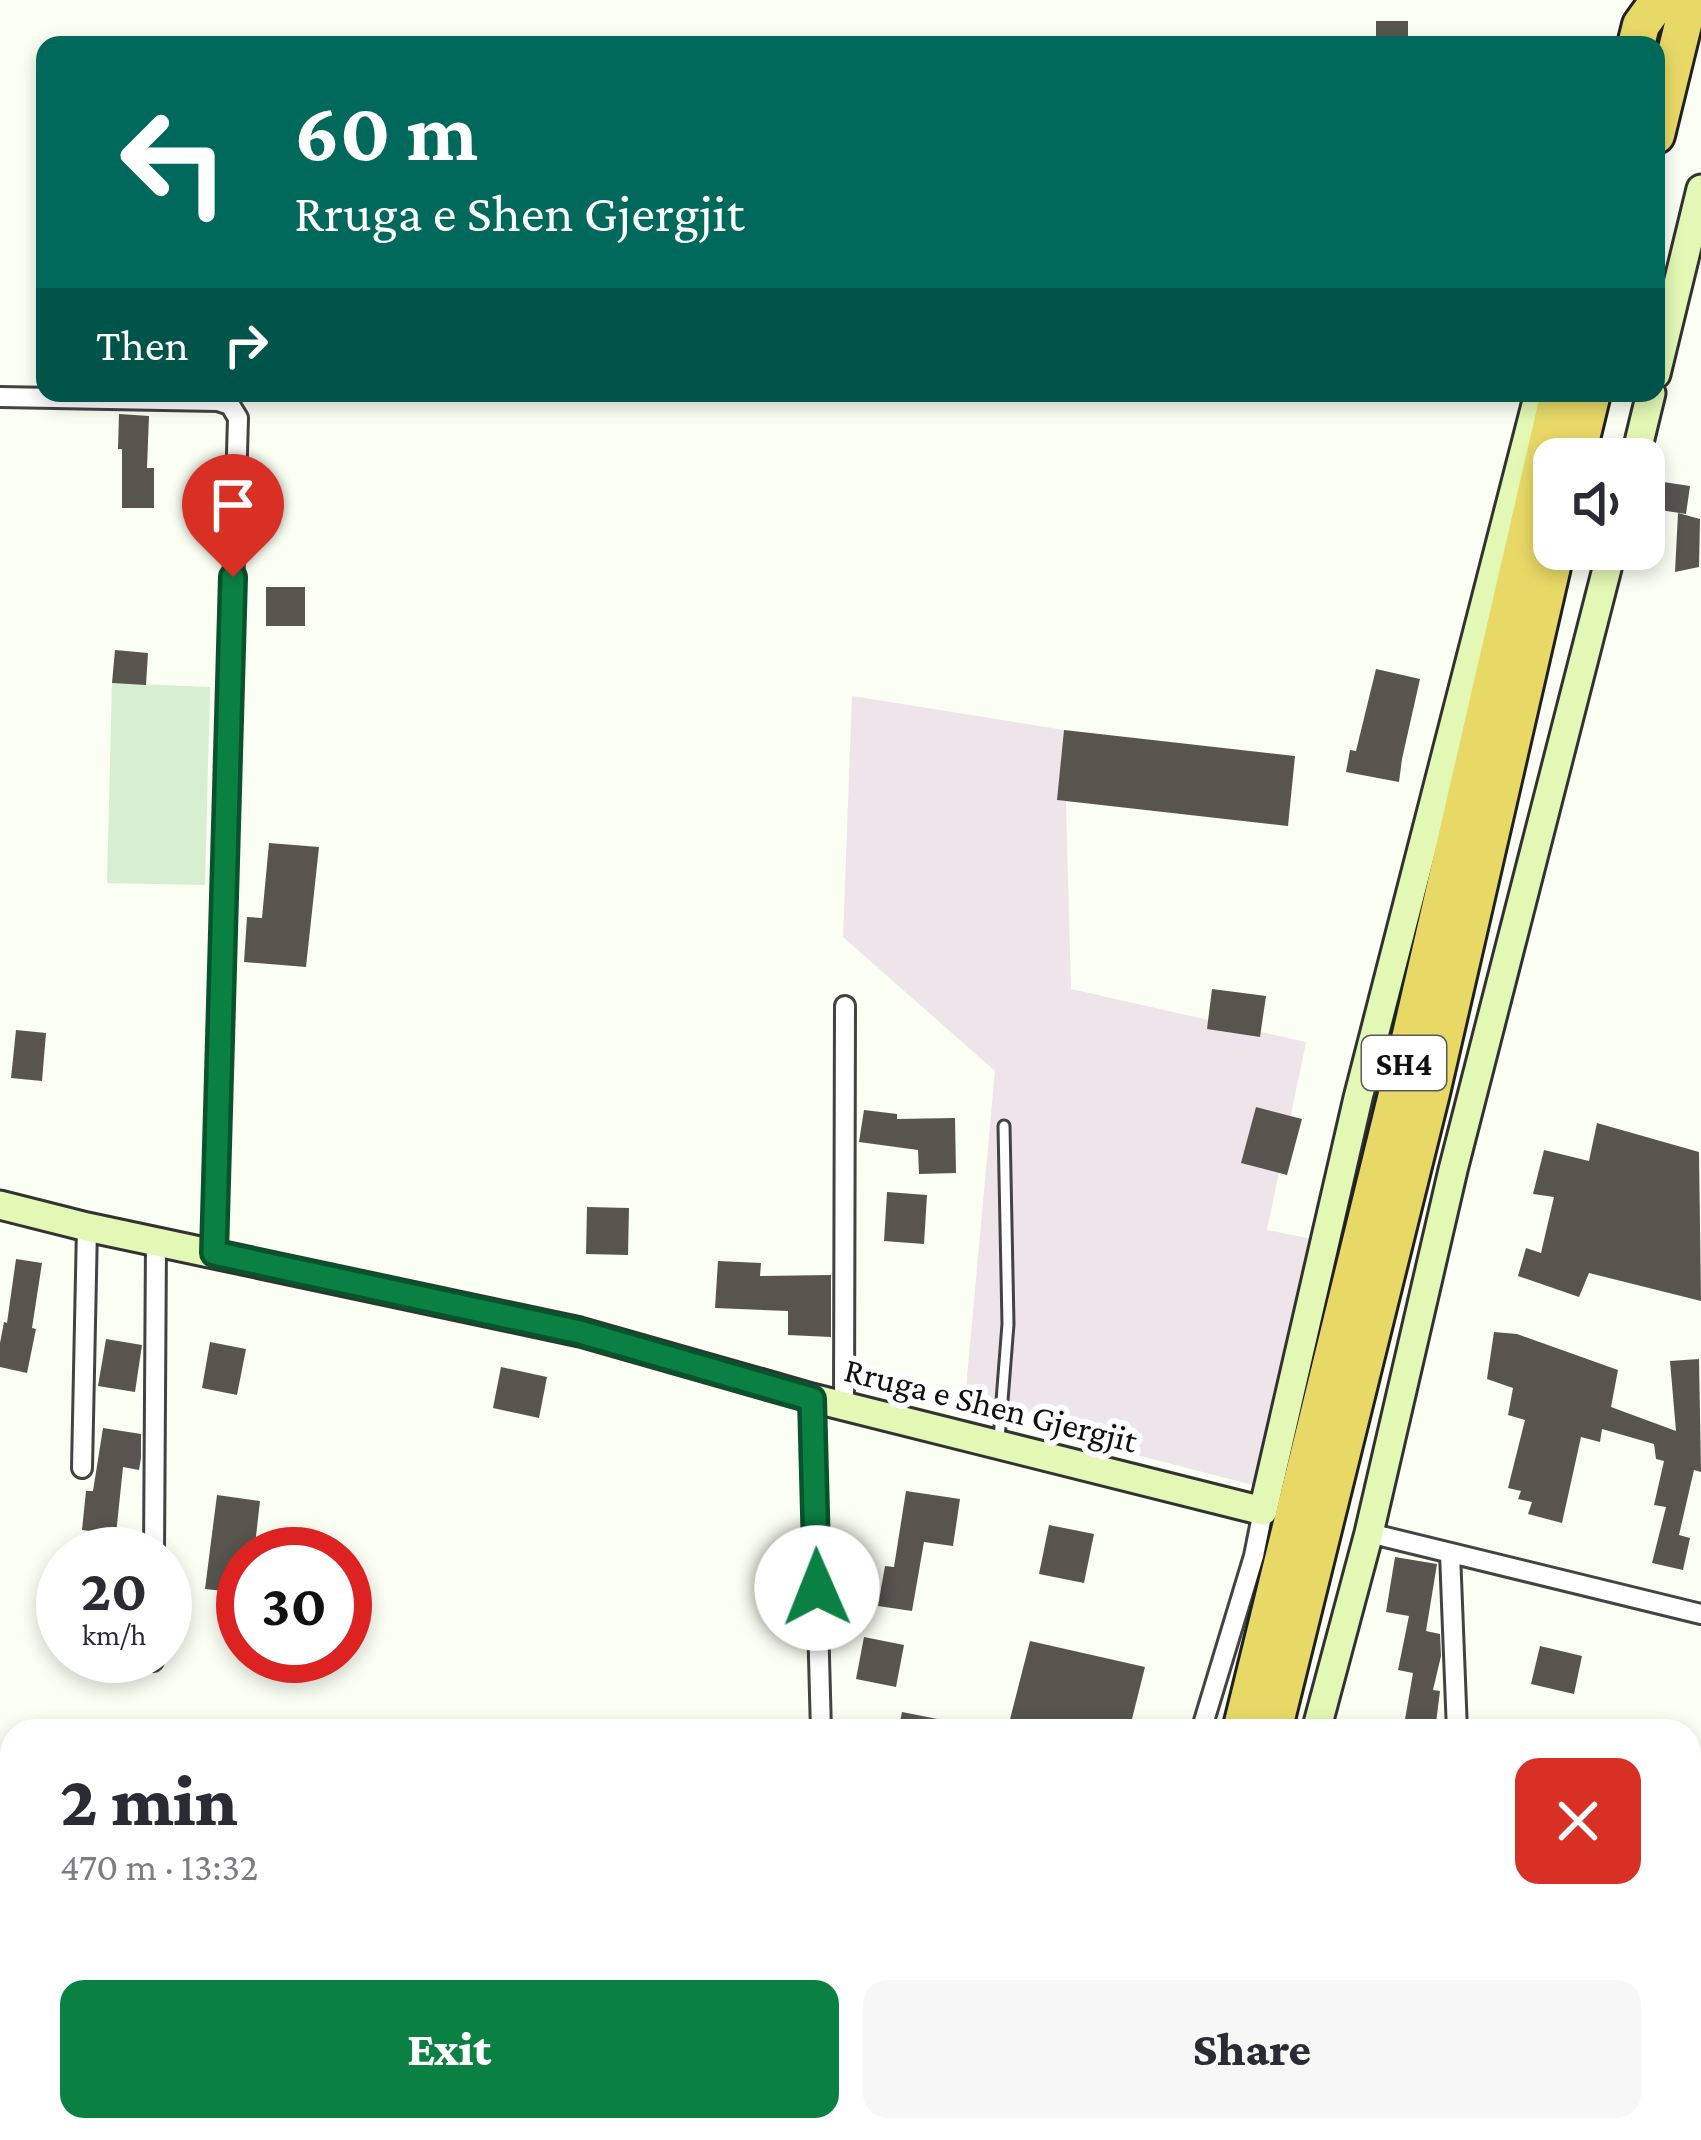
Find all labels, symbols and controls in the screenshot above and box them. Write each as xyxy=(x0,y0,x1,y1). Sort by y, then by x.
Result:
icon: left xyxy=(96,84,252,240)
text: 60 m xyxy=(294,85,478,178)
text: Rruga e Shen Gjergjit xyxy=(294,183,745,243)
icon: right xyxy=(213,312,279,378)
text: Then xyxy=(96,320,189,370)
map controls xyxy=(1533,438,1665,570)
button: sound xyxy=(1533,438,1665,570)
pin xyxy=(182,454,284,577)
icon: arrive xyxy=(200,472,266,538)
road number: SH4 xyxy=(1362,1036,1446,1090)
street label: Rruga e Shen Gjergjit xyxy=(840,1349,1143,1461)
position arrow xyxy=(754,1525,880,1651)
speed limit sign: 30 xyxy=(216,1527,372,1683)
text: 20 xyxy=(80,1556,148,1623)
text: km/h xyxy=(82,1618,146,1651)
button: close xyxy=(1515,1758,1641,1884)
text: 2 min xyxy=(60,1760,238,1840)
text: 470 m · 13:32 xyxy=(60,1845,258,1888)
button: Exit xyxy=(60,1980,839,2118)
button: Share xyxy=(863,1980,1641,2118)

